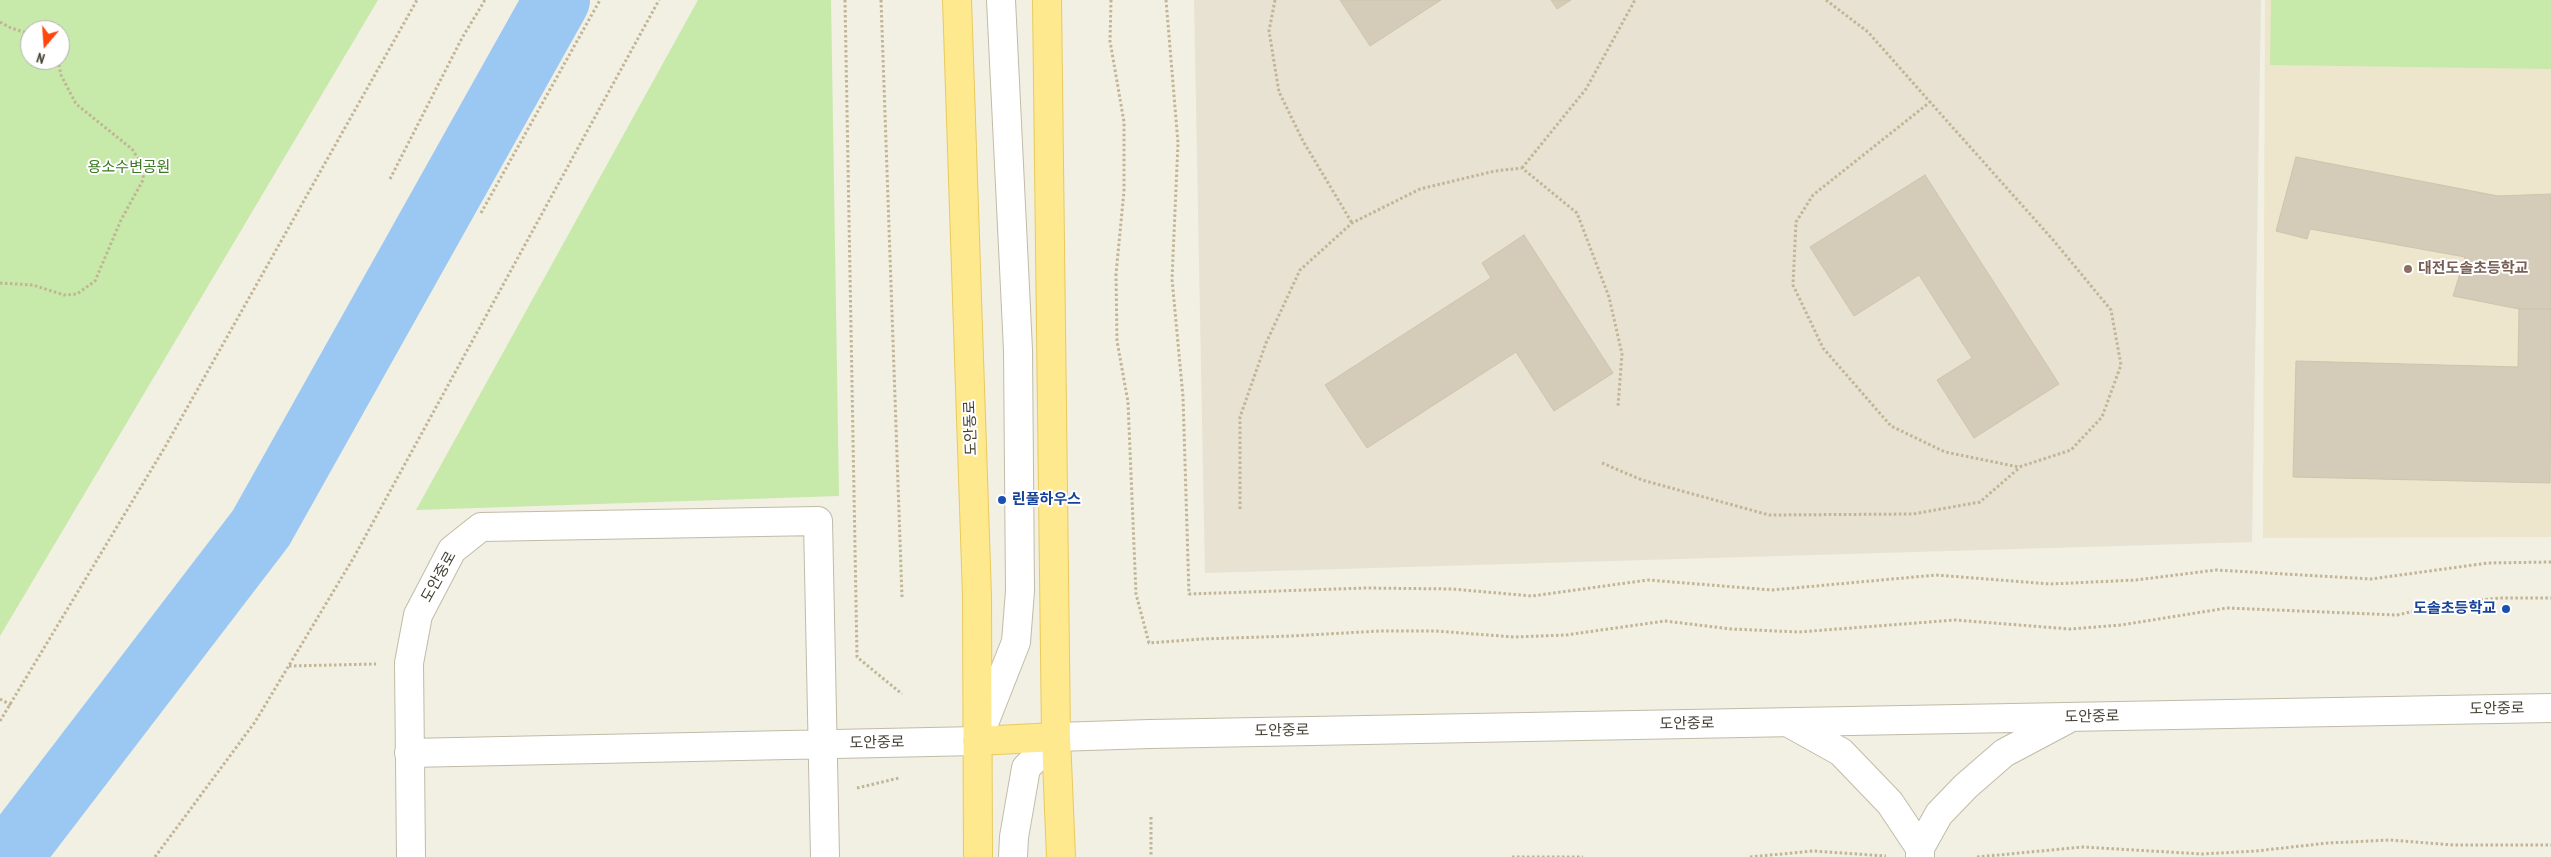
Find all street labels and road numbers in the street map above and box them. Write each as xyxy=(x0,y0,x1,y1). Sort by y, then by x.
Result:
street label: 도안동로 xyxy=(961,400,981,456)
street label: 도안중로 xyxy=(418,548,460,606)
street label: 도안중로 xyxy=(2469,700,2525,718)
street label: 도안중로 xyxy=(2064,708,2120,726)
street label: 도안중로 xyxy=(1659,715,1715,733)
street label: 도안중로 xyxy=(1254,722,1310,740)
street label: 도안중로 xyxy=(849,734,905,752)

